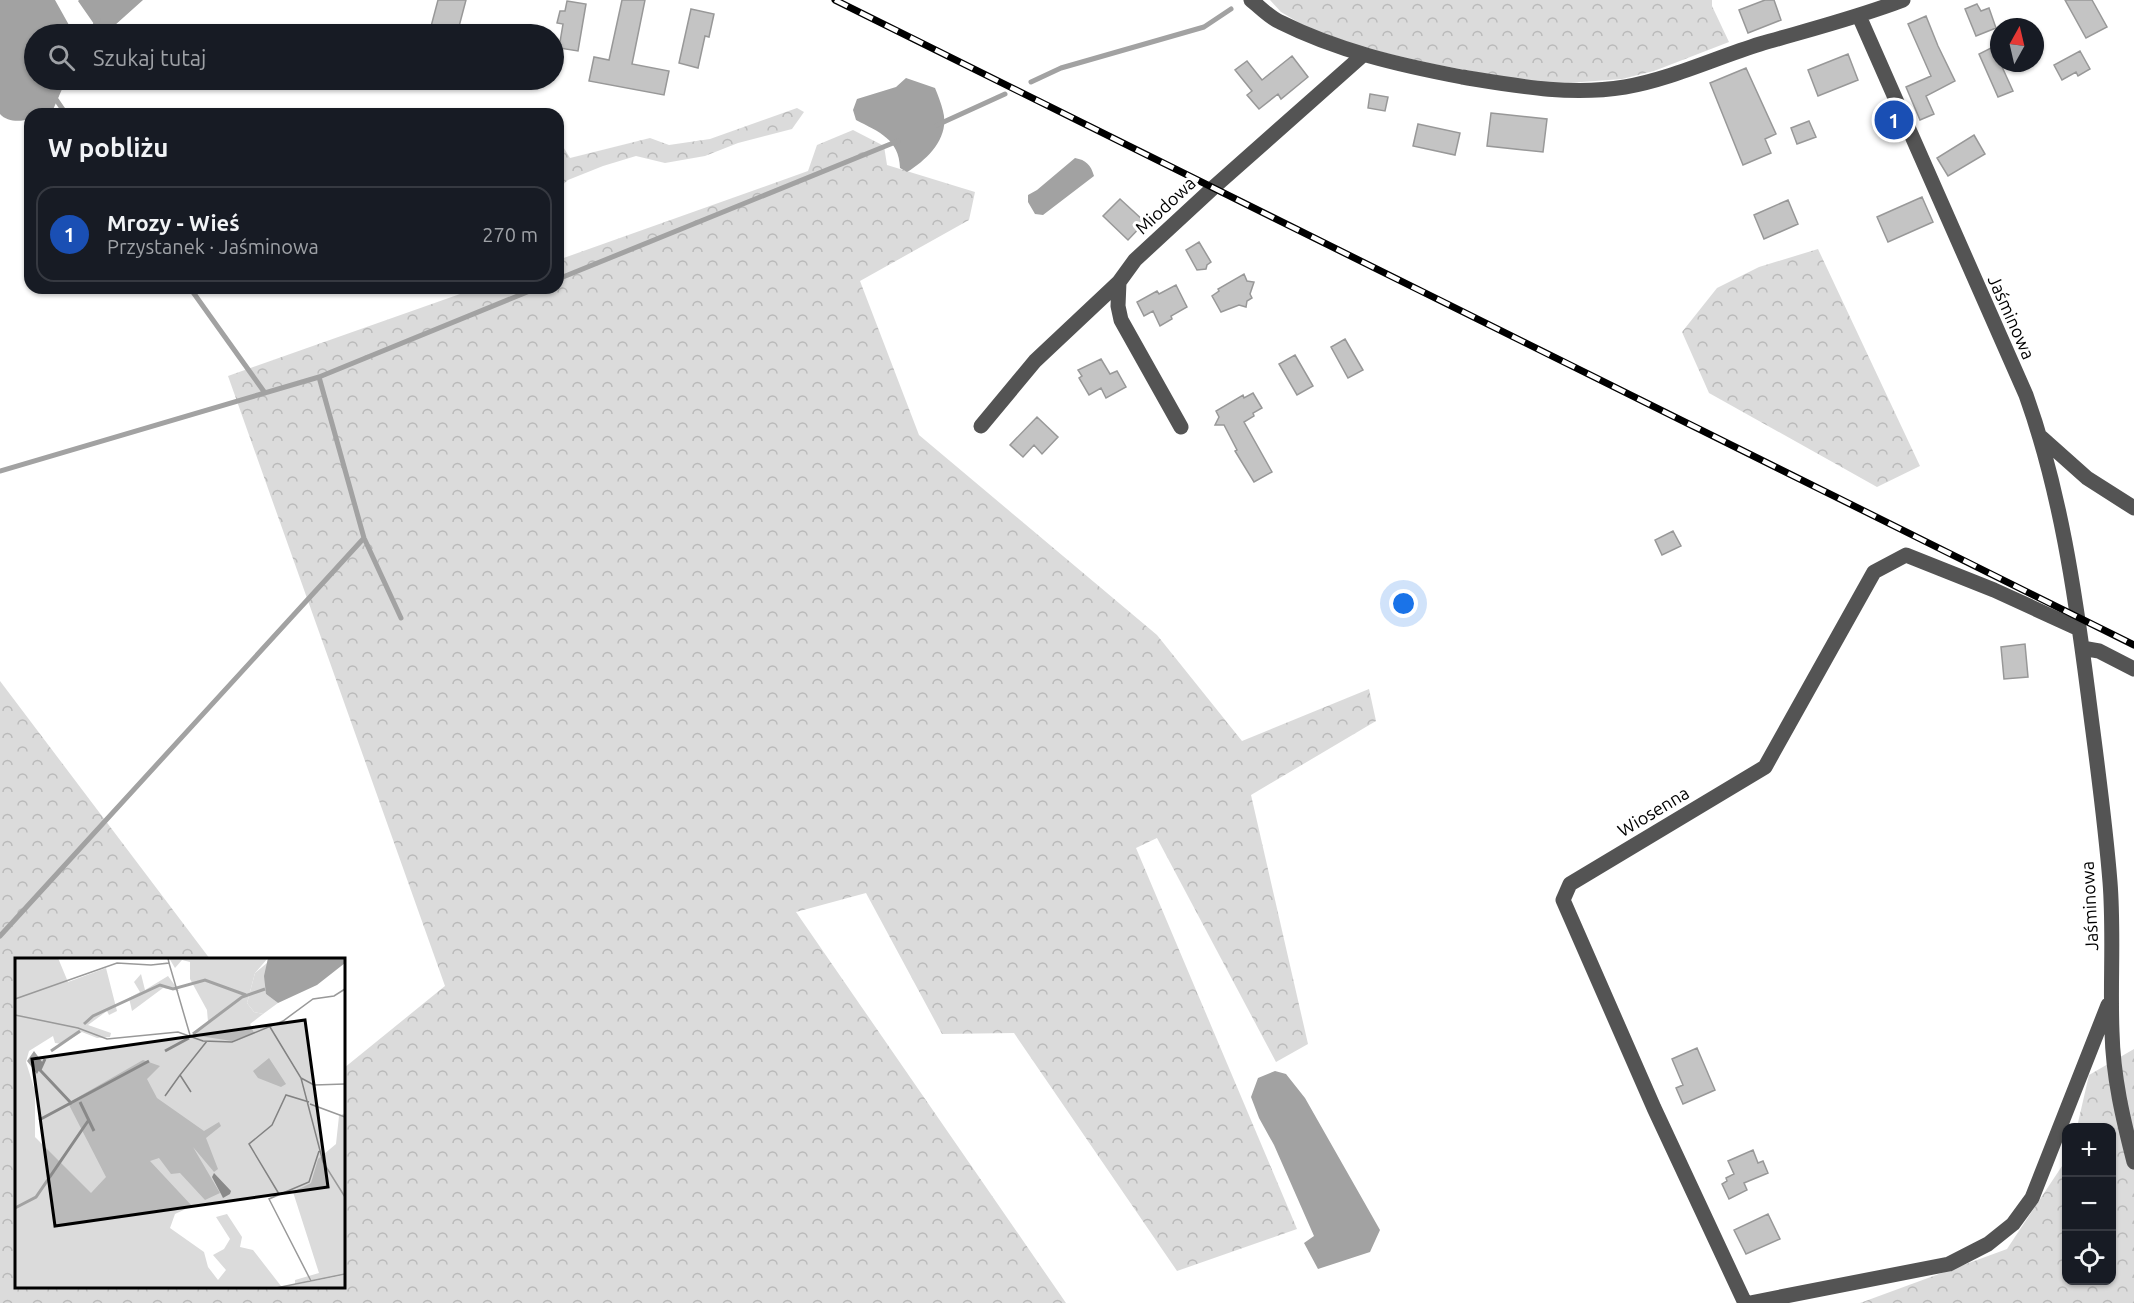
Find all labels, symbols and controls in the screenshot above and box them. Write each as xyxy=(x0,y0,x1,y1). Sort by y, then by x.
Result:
north arrow xyxy=(1990,18,2044,72)
search box xyxy=(24,24,564,90)
icon: search xyxy=(45,41,78,74)
text: Szukaj tutaj xyxy=(93,45,206,70)
pin: 1 xyxy=(1874,98,1914,142)
text: W pobliżu xyxy=(48,133,169,162)
street label: Miodowa xyxy=(1131,172,1199,238)
text: Mrozy - Wieś xyxy=(107,210,240,235)
text: 1 xyxy=(64,223,75,246)
text: 270 m xyxy=(482,223,538,246)
text: Przystanek · Jaśminowa xyxy=(107,235,319,258)
street label: Jaśminowa xyxy=(1985,272,2039,362)
your location xyxy=(1389,589,1418,618)
street label: Wiosenna xyxy=(1614,782,1692,840)
street label: Jaśminowa xyxy=(2077,861,2101,951)
inset map xyxy=(15,958,345,1288)
map controls xyxy=(2062,1123,2116,1285)
button: + xyxy=(2062,1123,2116,1177)
button: − xyxy=(2062,1177,2116,1231)
button: locate xyxy=(2062,1231,2116,1285)

